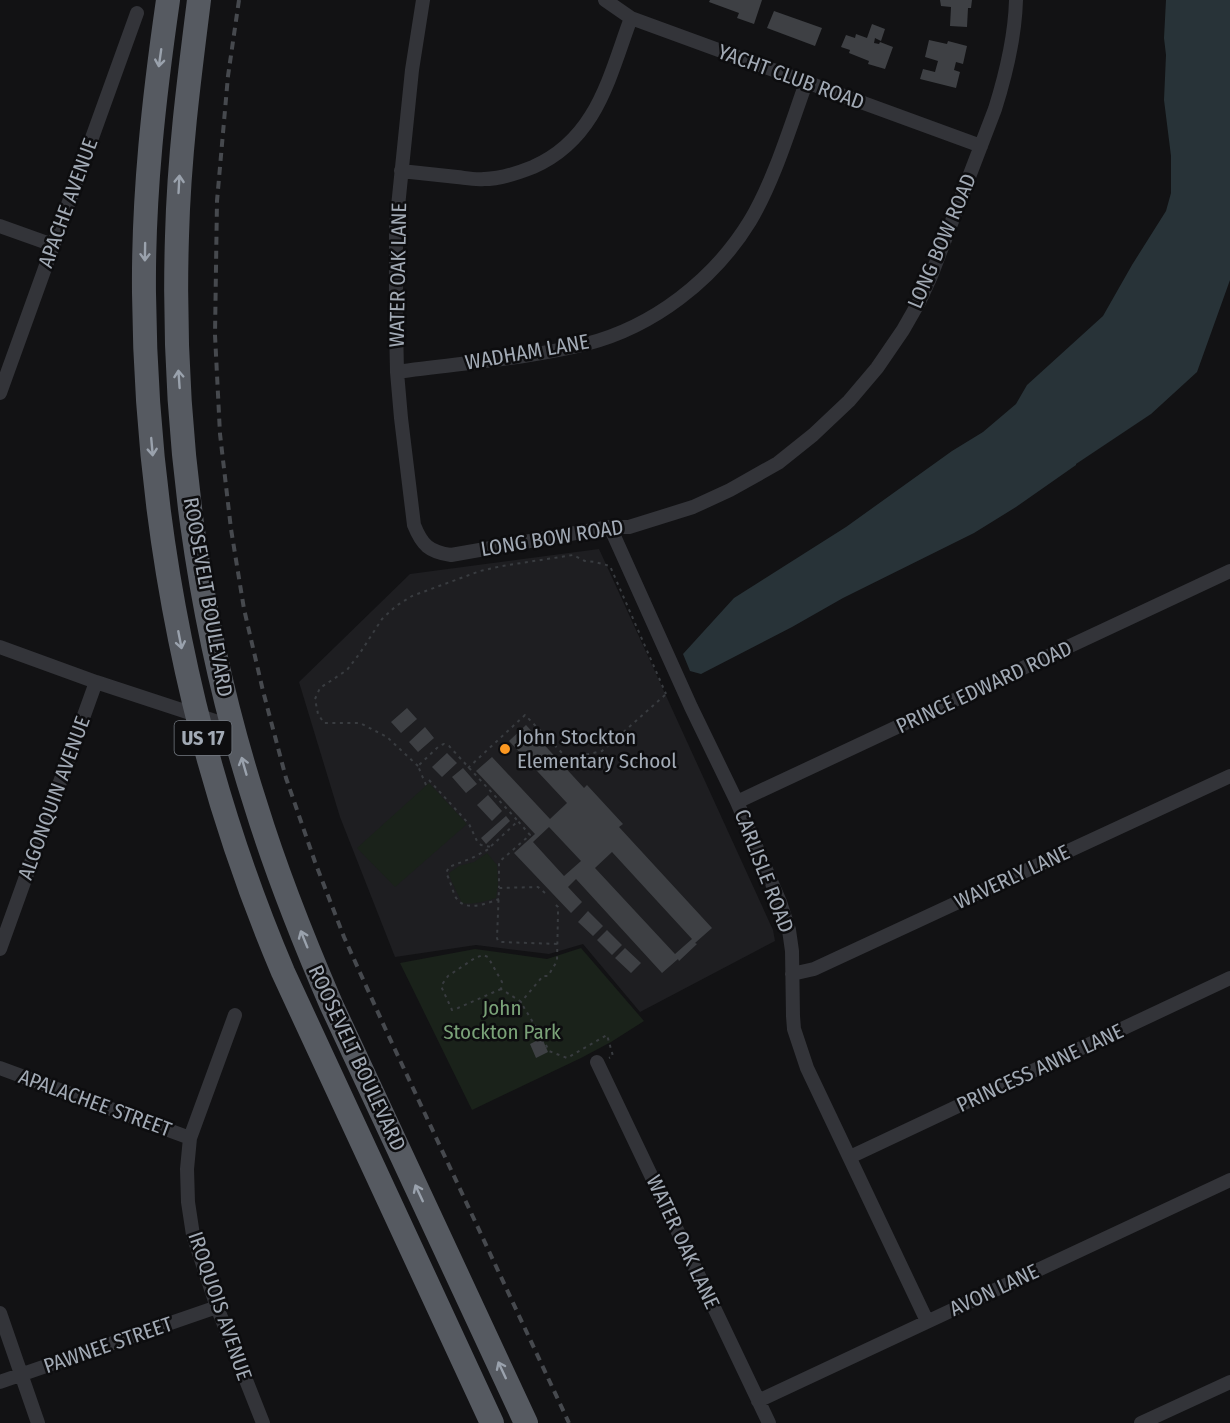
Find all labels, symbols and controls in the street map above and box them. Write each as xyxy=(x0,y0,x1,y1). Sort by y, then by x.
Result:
street label: YACHT CLUB ROAD xyxy=(714,38,868,116)
one-way arrow xyxy=(154,48,165,67)
street label: APACHE AVENUE xyxy=(33,135,104,271)
street label: LONG BOW ROAD xyxy=(902,170,982,312)
one-way arrow xyxy=(174,175,185,195)
street label: WATER OAK LANE xyxy=(384,202,412,348)
one-way arrow xyxy=(139,242,151,262)
street label: WADHAM LANE xyxy=(463,328,591,376)
one-way arrow xyxy=(173,370,184,390)
one-way arrow xyxy=(147,437,158,456)
street label: ROOSEVELT BOULEVARD xyxy=(178,495,238,699)
street label: LONG BOW ROAD xyxy=(479,514,625,562)
one-way arrow xyxy=(175,630,186,649)
street label: PRINCE EDWARD ROAD xyxy=(892,635,1076,739)
street label: ALGONQUIN AVENUE xyxy=(12,712,96,883)
road number: US 17 xyxy=(174,721,232,755)
place label: John Stockton Elementary School xyxy=(517,724,677,774)
marker: John Stockton Elementary School xyxy=(498,742,512,756)
one-way arrow xyxy=(238,757,249,776)
street label: CARLISLE ROAD xyxy=(729,806,799,936)
street label: WAVERLY LANE xyxy=(950,839,1074,915)
one-way arrow xyxy=(298,931,309,949)
street label: ROOSEVELT BOULEVARD xyxy=(303,961,411,1155)
park label: John Stockton Park xyxy=(443,995,561,1045)
street label: PRINCESS ANNE LANE xyxy=(953,1018,1128,1118)
street label: APALACHEE STREET xyxy=(15,1063,175,1143)
street label: WATER OAK LANE xyxy=(641,1171,725,1313)
one-way arrow xyxy=(413,1185,425,1203)
street label: IROQUOIS AVENUE xyxy=(182,1228,258,1384)
street label: AVON LANE xyxy=(945,1258,1043,1322)
street label: PAWNEE STREET xyxy=(40,1311,176,1379)
one-way arrow xyxy=(495,1361,507,1379)

